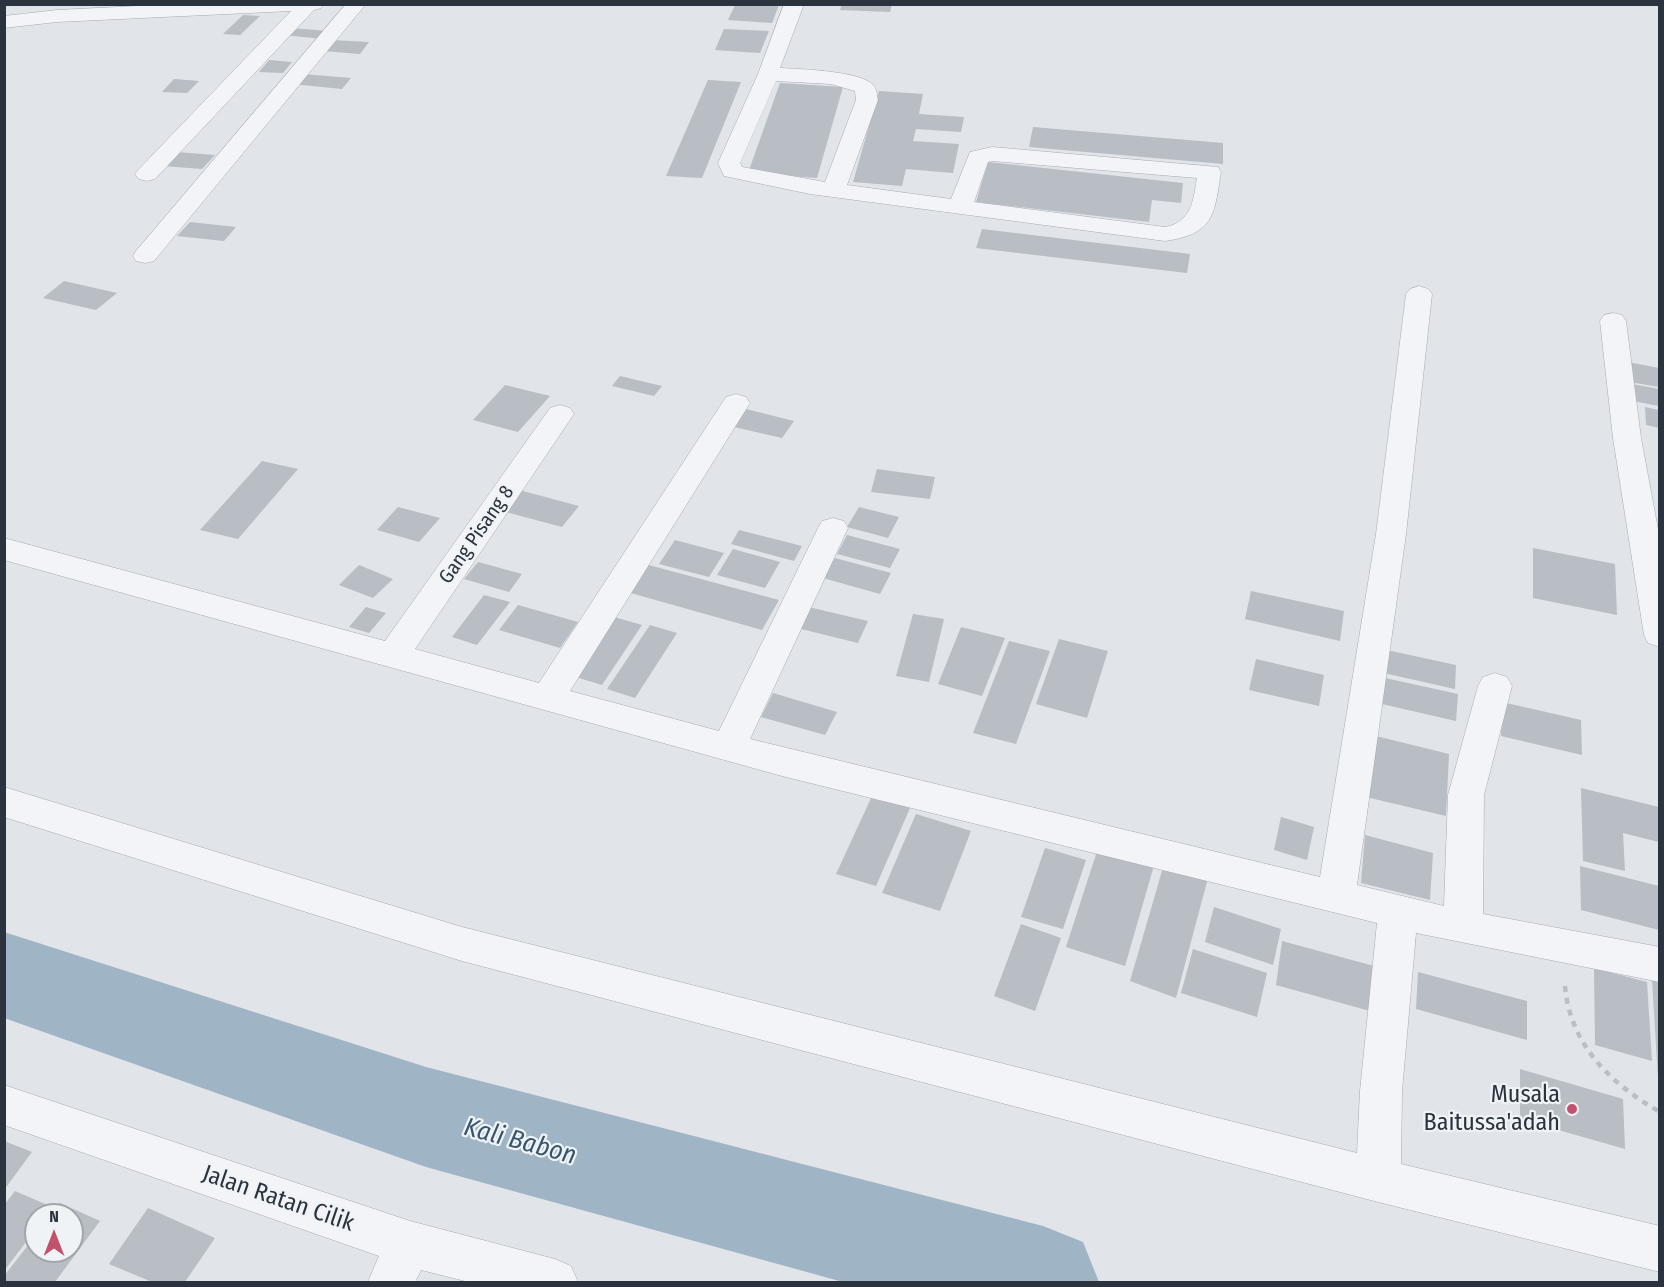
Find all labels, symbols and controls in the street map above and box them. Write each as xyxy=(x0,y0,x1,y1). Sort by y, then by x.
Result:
street label: Gang Pisang 8 xyxy=(434,481,520,589)
place label: Musala Baitussa'adah xyxy=(1424,1081,1560,1137)
marker: Musala Baitussa'adah xyxy=(1565,1102,1579,1116)
water label: Kali Babon xyxy=(460,1112,580,1172)
street label: Jalan Ratan Cilik xyxy=(198,1160,358,1238)
north arrow xyxy=(24,1203,84,1263)
text: N xyxy=(49,1207,59,1226)

